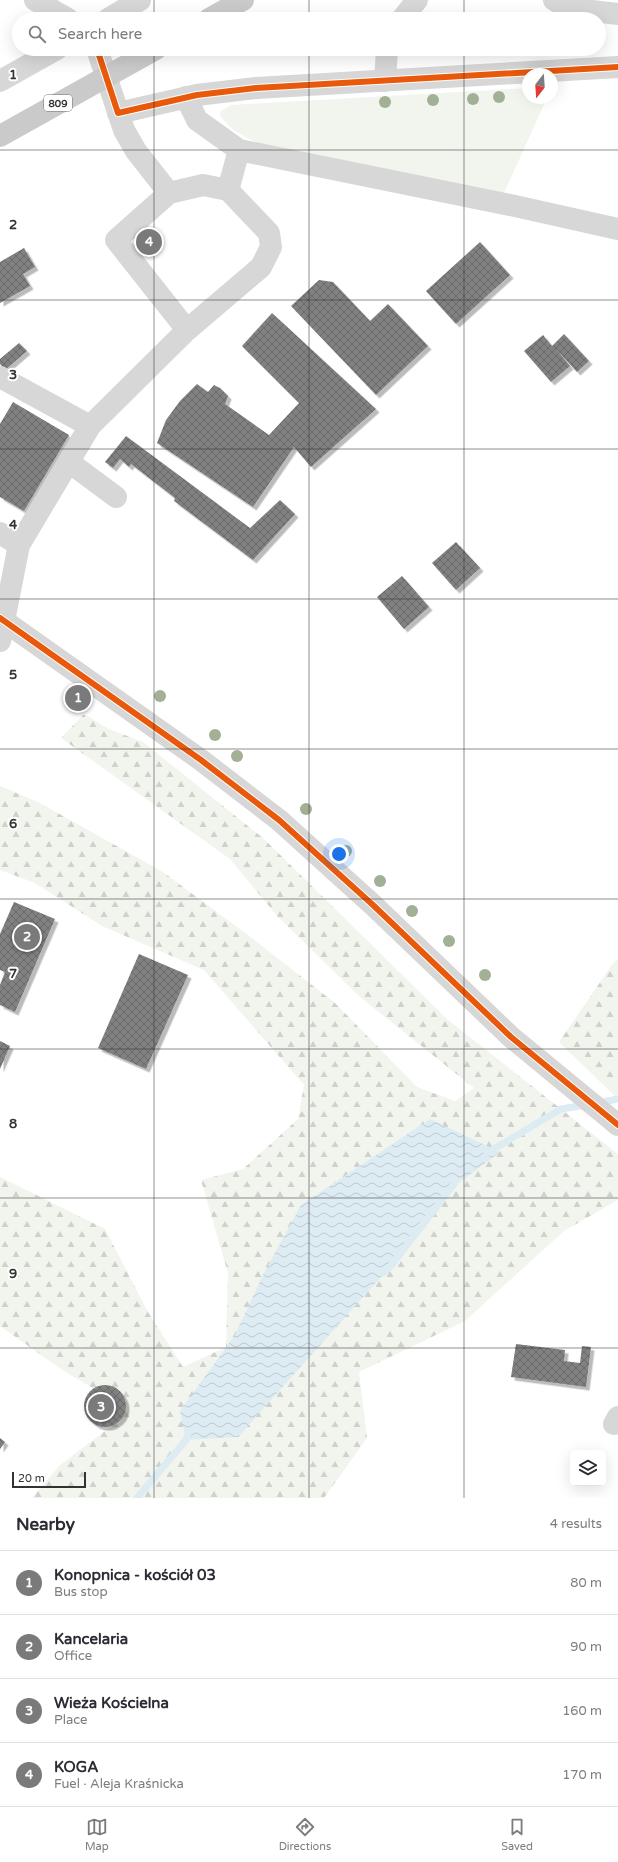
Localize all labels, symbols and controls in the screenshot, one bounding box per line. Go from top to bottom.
search box [12,12,606,56]
icon: search [26,23,48,45]
text: Search here [58,25,142,43]
text: 1 [9,67,17,83]
north arrow [522,68,558,104]
road number: 809 [44,95,72,111]
text: 2 [9,217,17,233]
pin: 4 [136,227,162,257]
text: 3 [9,367,17,383]
text: 4 [9,517,18,533]
text: 5 [9,667,17,683]
pin: 1 [65,683,91,713]
text: 6 [9,816,17,832]
your location [329,844,349,864]
pin: 2 [14,922,40,952]
text: 7 [9,966,17,982]
text: 8 [9,1116,17,1132]
text: 9 [9,1266,17,1282]
pin: 3 [88,1392,114,1422]
map controls [570,1450,606,1486]
button: layers [570,1450,606,1486]
scale bar [12,1470,86,1489]
text: 20 m [18,1472,45,1485]
text: Nearby [16,1514,75,1535]
text: 4 results [550,1516,602,1532]
text: Konopnica - kościół 03 [54,1566,216,1584]
text: 1 [25,1575,33,1591]
text: 80 m [570,1575,602,1591]
text: Bus stop [54,1584,108,1600]
text: Kancelaria [54,1630,128,1648]
text: 2 [25,1639,33,1655]
text: 90 m [570,1639,602,1655]
text: Office [54,1648,92,1664]
text: Wieża Kościelna [54,1694,169,1712]
text: 3 [25,1703,33,1719]
text: 160 m [562,1703,602,1719]
text: Place [54,1712,87,1728]
text: KOGA [54,1758,98,1776]
text: 4 [25,1767,33,1783]
text: 170 m [562,1767,602,1783]
text: Fuel · Aleja Kraśnicka [54,1776,184,1792]
tab: Map [85,1816,109,1853]
tab: Directions [279,1816,331,1853]
tab: Saved [501,1816,533,1853]

